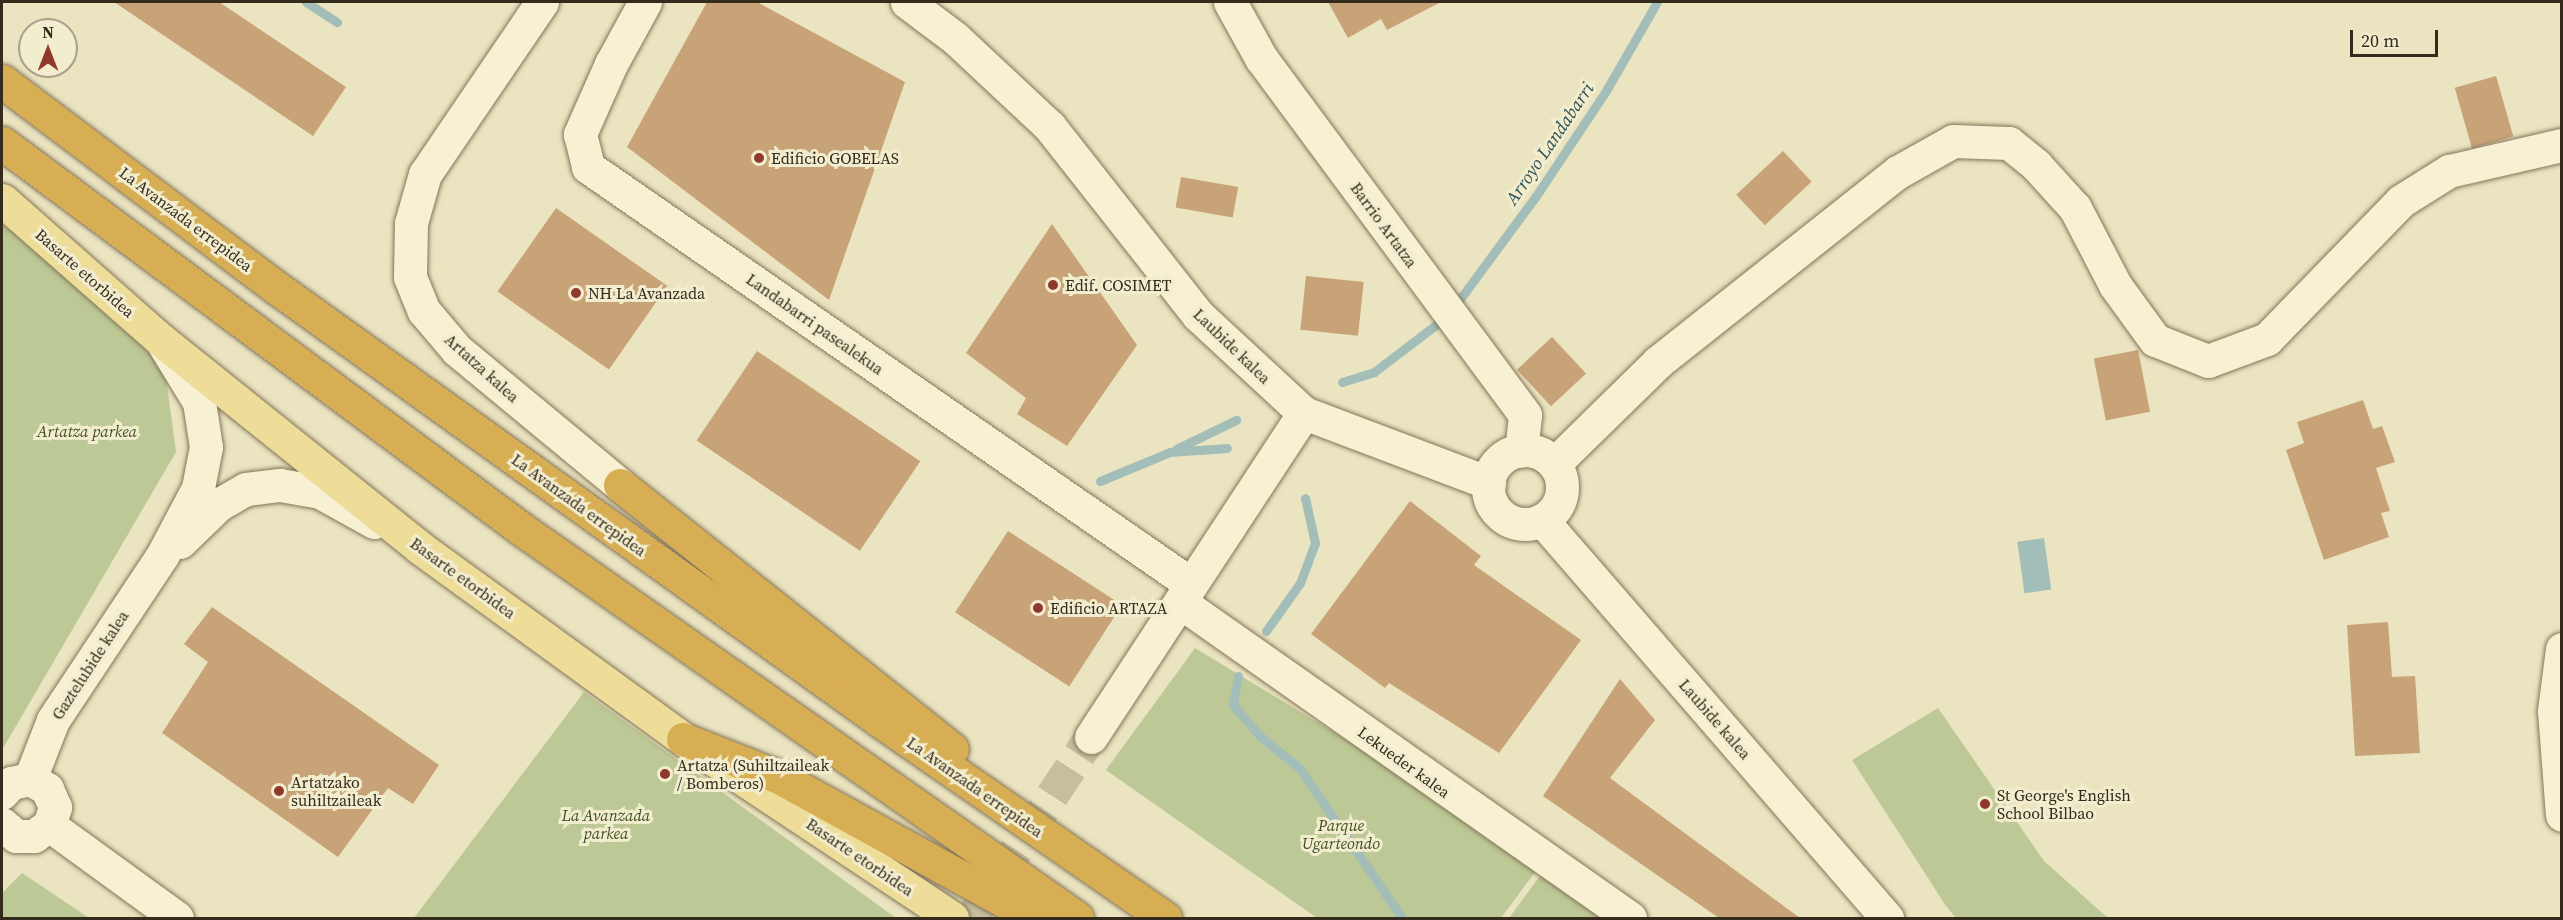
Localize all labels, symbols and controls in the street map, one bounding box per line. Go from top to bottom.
north arrow [18,18,78,78]
scale bar [2353,18,2442,56]
text: N [42,21,54,43]
text: 20 m [2361,28,2399,53]
water label: Arroyo Landabarri [1501,79,1599,209]
place label: Edificio GOBELAS [771,148,899,168]
marker: Edificio GOBELAS [752,151,766,165]
street label: La Avanzada errepidea [116,163,256,275]
street label: Barrio Artatza [1347,179,1421,271]
street label: Basarte etorbidea [31,225,139,321]
street label: Landabarri pasealekua [743,269,887,379]
place label: Edif. COSIMET [1065,275,1171,295]
marker: Edif. COSIMET [1046,278,1060,292]
place label: NH La Avanzada [588,283,705,303]
marker: NH La Avanzada [569,286,583,300]
street label: Laubide kalea [1189,304,1275,388]
street label: Artatza kalea [441,330,523,406]
park label: Artatza parkea [37,421,137,441]
street label: La Avanzada errepidea [508,450,650,560]
street label: Basarte etorbidea [407,533,519,623]
place label: Edificio ARTAZA [1050,598,1167,618]
marker: Edificio ARTAZA [1031,601,1045,615]
street label: Gaztelubide kalea [48,607,132,723]
street label: Laubide kalea [1675,675,1755,763]
street label: Lekueder kalea [1354,722,1454,802]
street label: La Avanzada errepidea [903,733,1047,841]
place label: Artatza (Suhiltzaileak / Bomberos) [677,755,829,793]
marker: Artatza (Suhiltzaileak / Bomberos) [658,767,672,781]
place label: Artatzako suhiltzaileak [291,772,381,810]
marker: Artatzako suhiltzaileak [272,784,286,798]
place label: St George's English School Bilbao [1997,785,2131,823]
marker: St George's English School Bilbao [1978,797,1992,811]
park label: La Avanzada parkea [562,805,650,843]
street label: Basarte etorbidea [803,814,917,900]
park label: Parque Ugarteondo [1302,815,1380,853]

